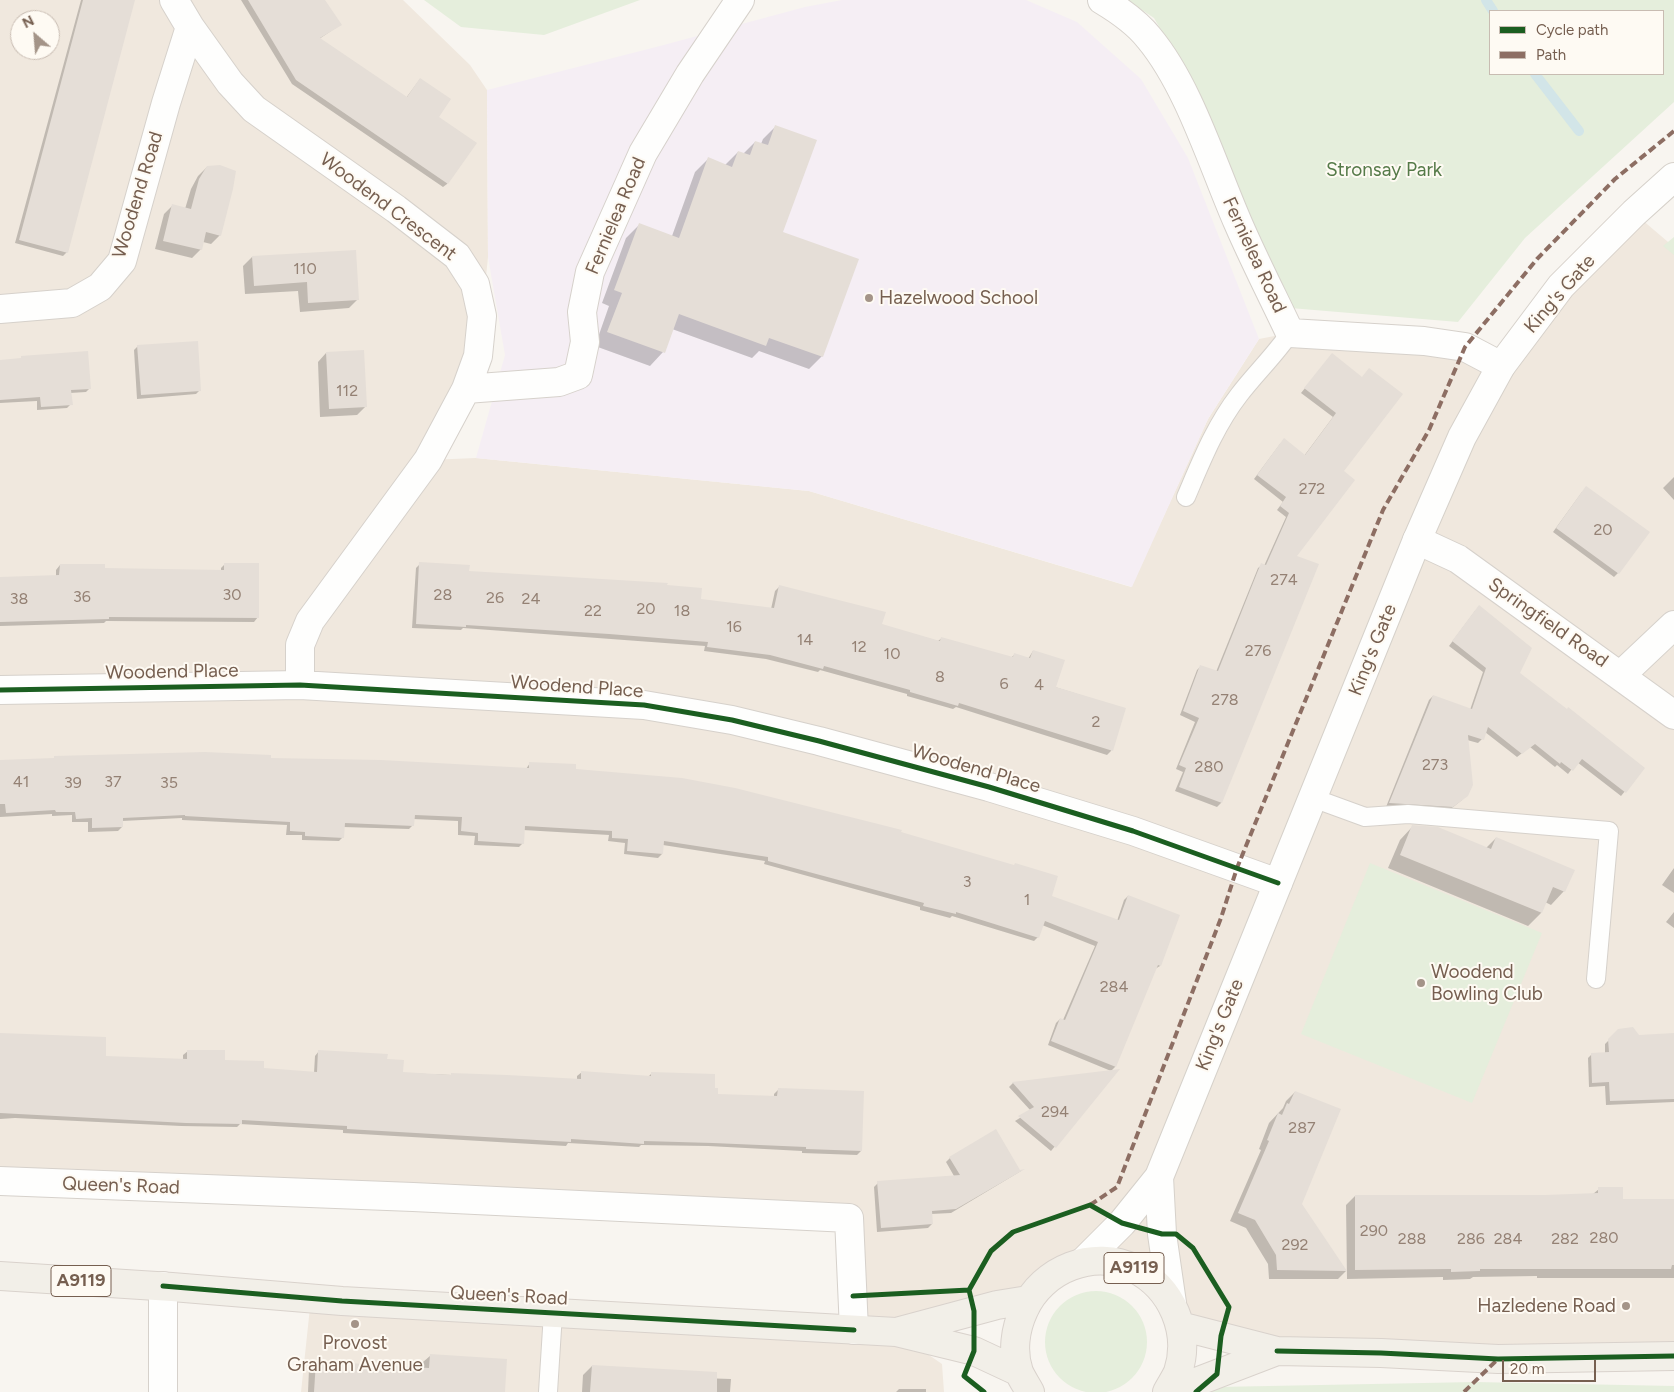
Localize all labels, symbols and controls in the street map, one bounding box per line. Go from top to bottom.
north arrow [10,10,60,60]
legend [1489,10,1664,75]
text: N [20,12,37,32]
text: Cycle path [1536,21,1608,39]
text: Path [1536,46,1566,64]
street label: Woodend Road [108,129,168,261]
street label: Woodend Crescent [315,148,461,266]
street label: Fernielea Road [581,154,651,278]
park label: Stronsay Park [1326,159,1442,181]
street label: Fernielea Road [1217,194,1291,316]
street label: King's Gate [1520,250,1600,338]
house number: 110 [293,259,317,279]
place label: Hazelwood School [879,287,1038,309]
marker: Hazelwood School [863,292,875,304]
house number: 112 [336,381,358,401]
house number: 272 [1299,479,1325,499]
house number: 20 [1593,520,1613,540]
house number: 274 [1270,570,1298,590]
street label: Springfield Road [1484,573,1612,673]
house number: 30 [223,585,241,605]
house number: 28 [434,585,452,605]
house number: 36 [73,587,91,607]
house number: 26 [486,588,504,608]
house number: 38 [10,589,28,609]
house number: 24 [522,589,540,609]
house number: 20 [636,599,656,619]
house number: 22 [584,601,602,621]
house number: 18 [674,601,690,621]
street label: King's Gate [1344,601,1402,699]
house number: 16 [726,617,742,637]
house number: 14 [797,630,813,650]
house number: 12 [851,637,867,657]
house number: 276 [1245,641,1271,661]
house number: 10 [884,644,900,664]
street label: Woodend Place [105,659,239,685]
house number: 8 [935,667,945,687]
street label: Woodend Place [510,671,644,703]
house number: 6 [999,674,1009,694]
house number: 4 [1034,675,1044,695]
house number: 278 [1211,690,1239,710]
house number: 2 [1092,712,1100,732]
street label: Woodend Place [909,740,1043,798]
house number: 273 [1422,755,1448,775]
house number: 280 [1194,757,1224,777]
house number: 41 [13,772,29,792]
house number: 37 [104,772,122,792]
house number: 39 [64,773,82,793]
house number: 35 [160,773,178,793]
house number: 3 [963,872,971,892]
house number: 1 [1024,890,1030,910]
place label: Woodend Bowling Club [1431,961,1543,1005]
street label: King's Gate [1191,976,1249,1074]
house number: 284 [1100,977,1128,997]
marker: Woodend Bowling Club [1415,977,1427,989]
house number: 294 [1041,1102,1069,1122]
house number: 287 [1288,1118,1316,1138]
street label: Queen's Road [62,1173,180,1199]
house number: 290 [1360,1221,1388,1241]
house number: 280 [1589,1228,1619,1248]
house number: 288 [1398,1229,1426,1249]
house number: 286 [1457,1229,1485,1249]
house number: 284 [1494,1229,1522,1249]
house number: 282 [1551,1229,1579,1249]
house number: 292 [1282,1235,1308,1255]
road number: A9119 [1104,1252,1164,1284]
road number: A9119 [51,1266,111,1296]
street label: Queen's Road [450,1282,568,1310]
place label: Hazledene Road [1477,1295,1616,1317]
marker: Hazledene Road [1620,1300,1632,1312]
marker: Provost Graham Avenue [349,1318,361,1330]
place label: Provost Graham Avenue [287,1332,423,1376]
scale bar [1504,1350,1598,1382]
text: 20 m [1510,1360,1544,1378]

